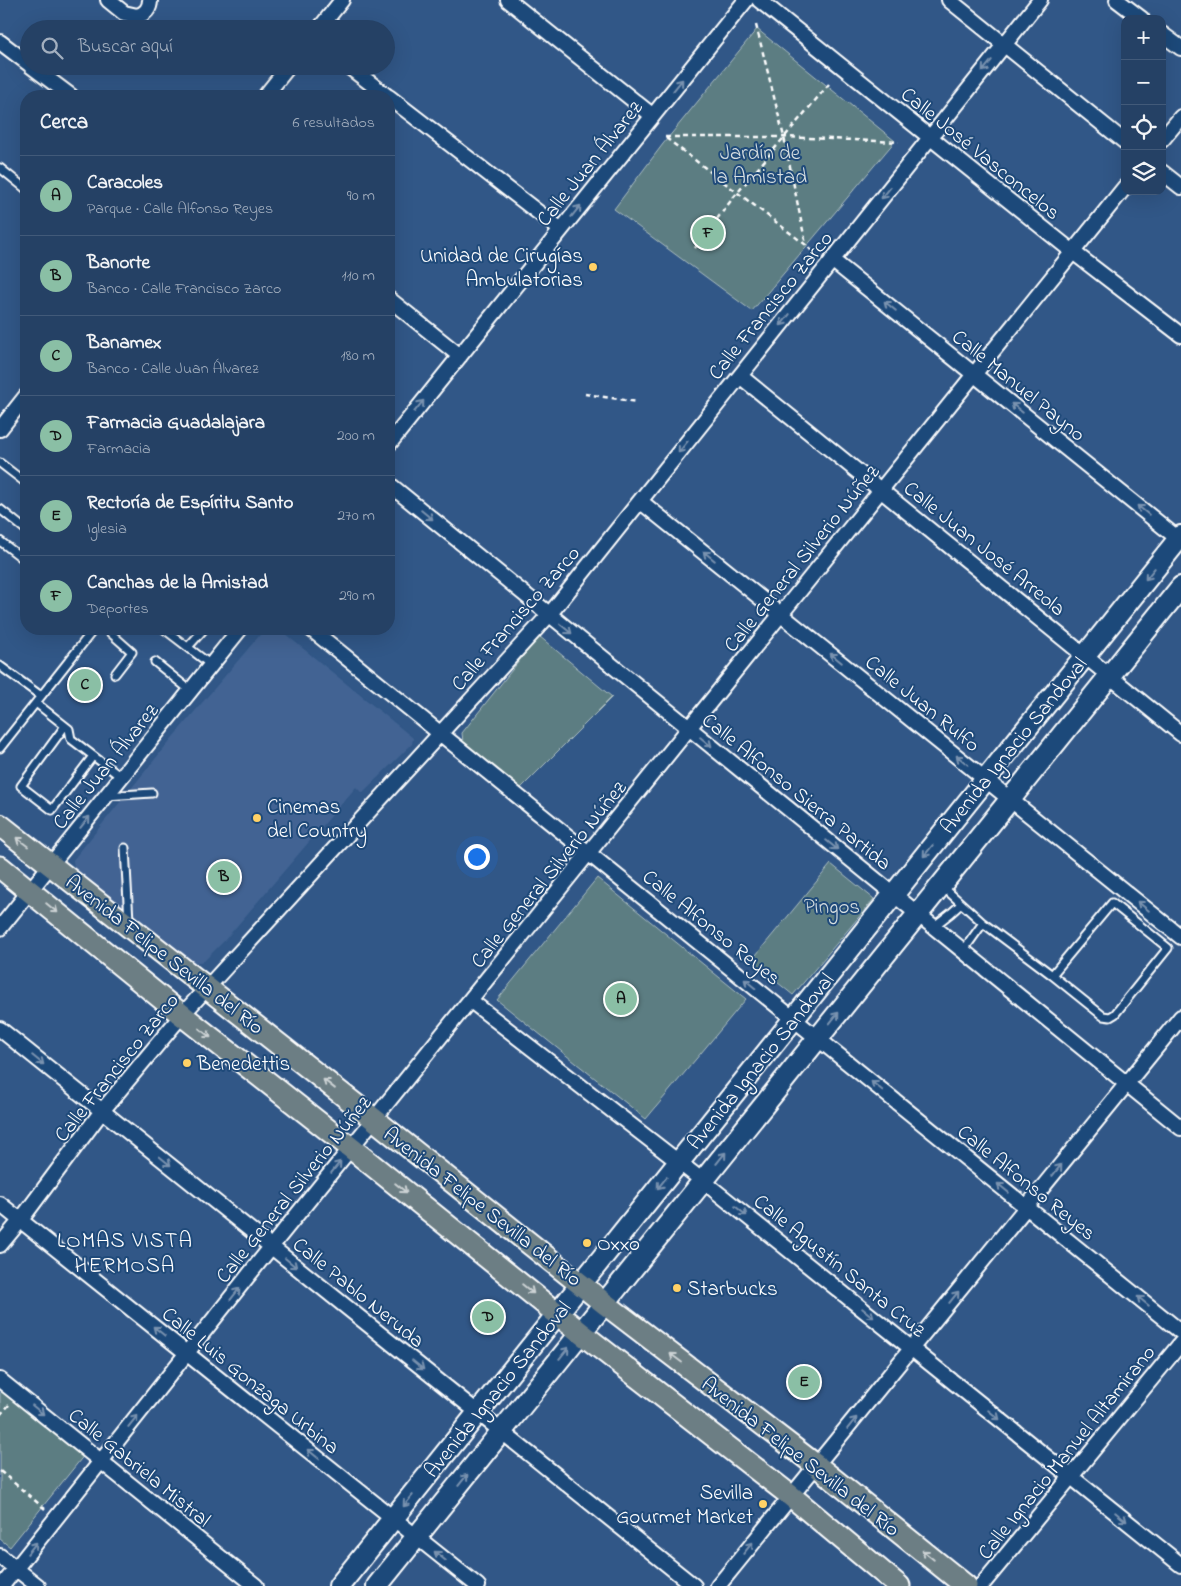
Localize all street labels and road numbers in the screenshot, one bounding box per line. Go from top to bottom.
street label: Calle José Vasconcelos [894,81,1066,228]
street label: Calle Juan Álvarez [530,94,651,234]
street label: Calle Francisco Zarco [702,226,838,384]
street label: Calle Manuel Payno [943,323,1091,452]
street label: Calle General Silverio Núñez [717,459,888,659]
street label: Calle Juan José Arreola [896,475,1071,624]
street label: Calle Francisco Zarco [445,540,588,699]
street label: Calle Juan Rulfo [858,649,986,760]
street label: Avenida Ignacio Sandoval [934,651,1097,842]
street label: Calle Juan Álvarez [46,697,167,837]
street label: Calle Alfonso Sierra Partida [694,706,897,879]
street label: Calle General Silverio Núñez [464,775,635,975]
street label: Calle Alfonso Reyes [634,863,786,995]
street label: Avenida Felipe Sevilla del Río [58,868,269,1043]
street label: Avenida Ignacio Sandoval [681,967,844,1158]
street label: Calle Francisco Zarco [48,987,187,1149]
street label: Calle General Silverio Núñez [209,1090,380,1290]
street label: Calle Alfonso Reyes [949,1118,1101,1250]
street label: Avenida Felipe Sevilla del Río [376,1120,587,1295]
street label: Calle Agustín Santa Cruz [745,1188,931,1347]
street label: Calle Pablo Neruda [285,1231,430,1356]
street label: Avenida Ignacio Sandoval [418,1295,581,1486]
street label: Calle Luis Gonzaga Urbina [153,1300,345,1464]
street label: Calle Ignacio Manuel Altamirano [971,1339,1165,1568]
street label: Avenida Felipe Sevilla del Río [694,1370,905,1545]
street label: Calle Gabriela Mistral [61,1402,216,1535]

